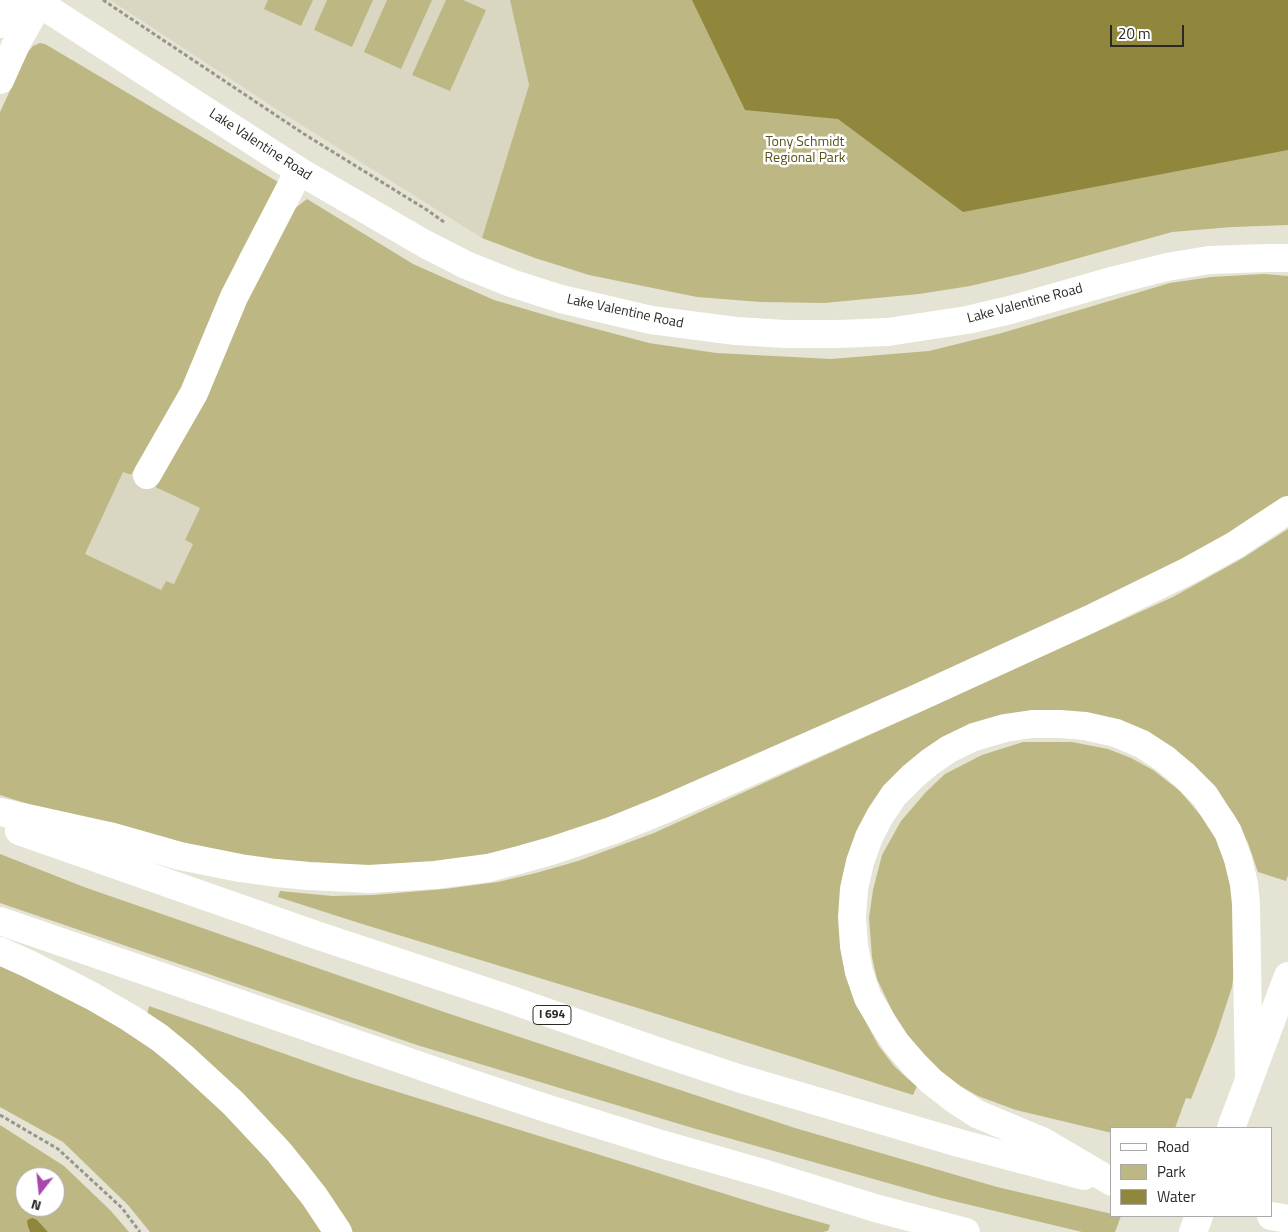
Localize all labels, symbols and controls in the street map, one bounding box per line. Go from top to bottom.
scale bar [1113,15,1187,47]
text: 20 m [1118,22,1151,45]
street label: Lake Valentine Road [206,106,314,184]
park label: Tony Schmidt Regional Park [765,135,845,168]
street label: Lake Valentine Road [965,280,1085,328]
street label: Lake Valentine Road [565,291,685,333]
road number: I 694 [533,1006,571,1024]
legend [1110,1127,1273,1217]
text: Road [1157,1135,1189,1158]
text: Park [1157,1160,1186,1183]
north arrow [15,1167,65,1217]
text: Water [1157,1185,1196,1208]
text: N [28,1195,44,1217]

